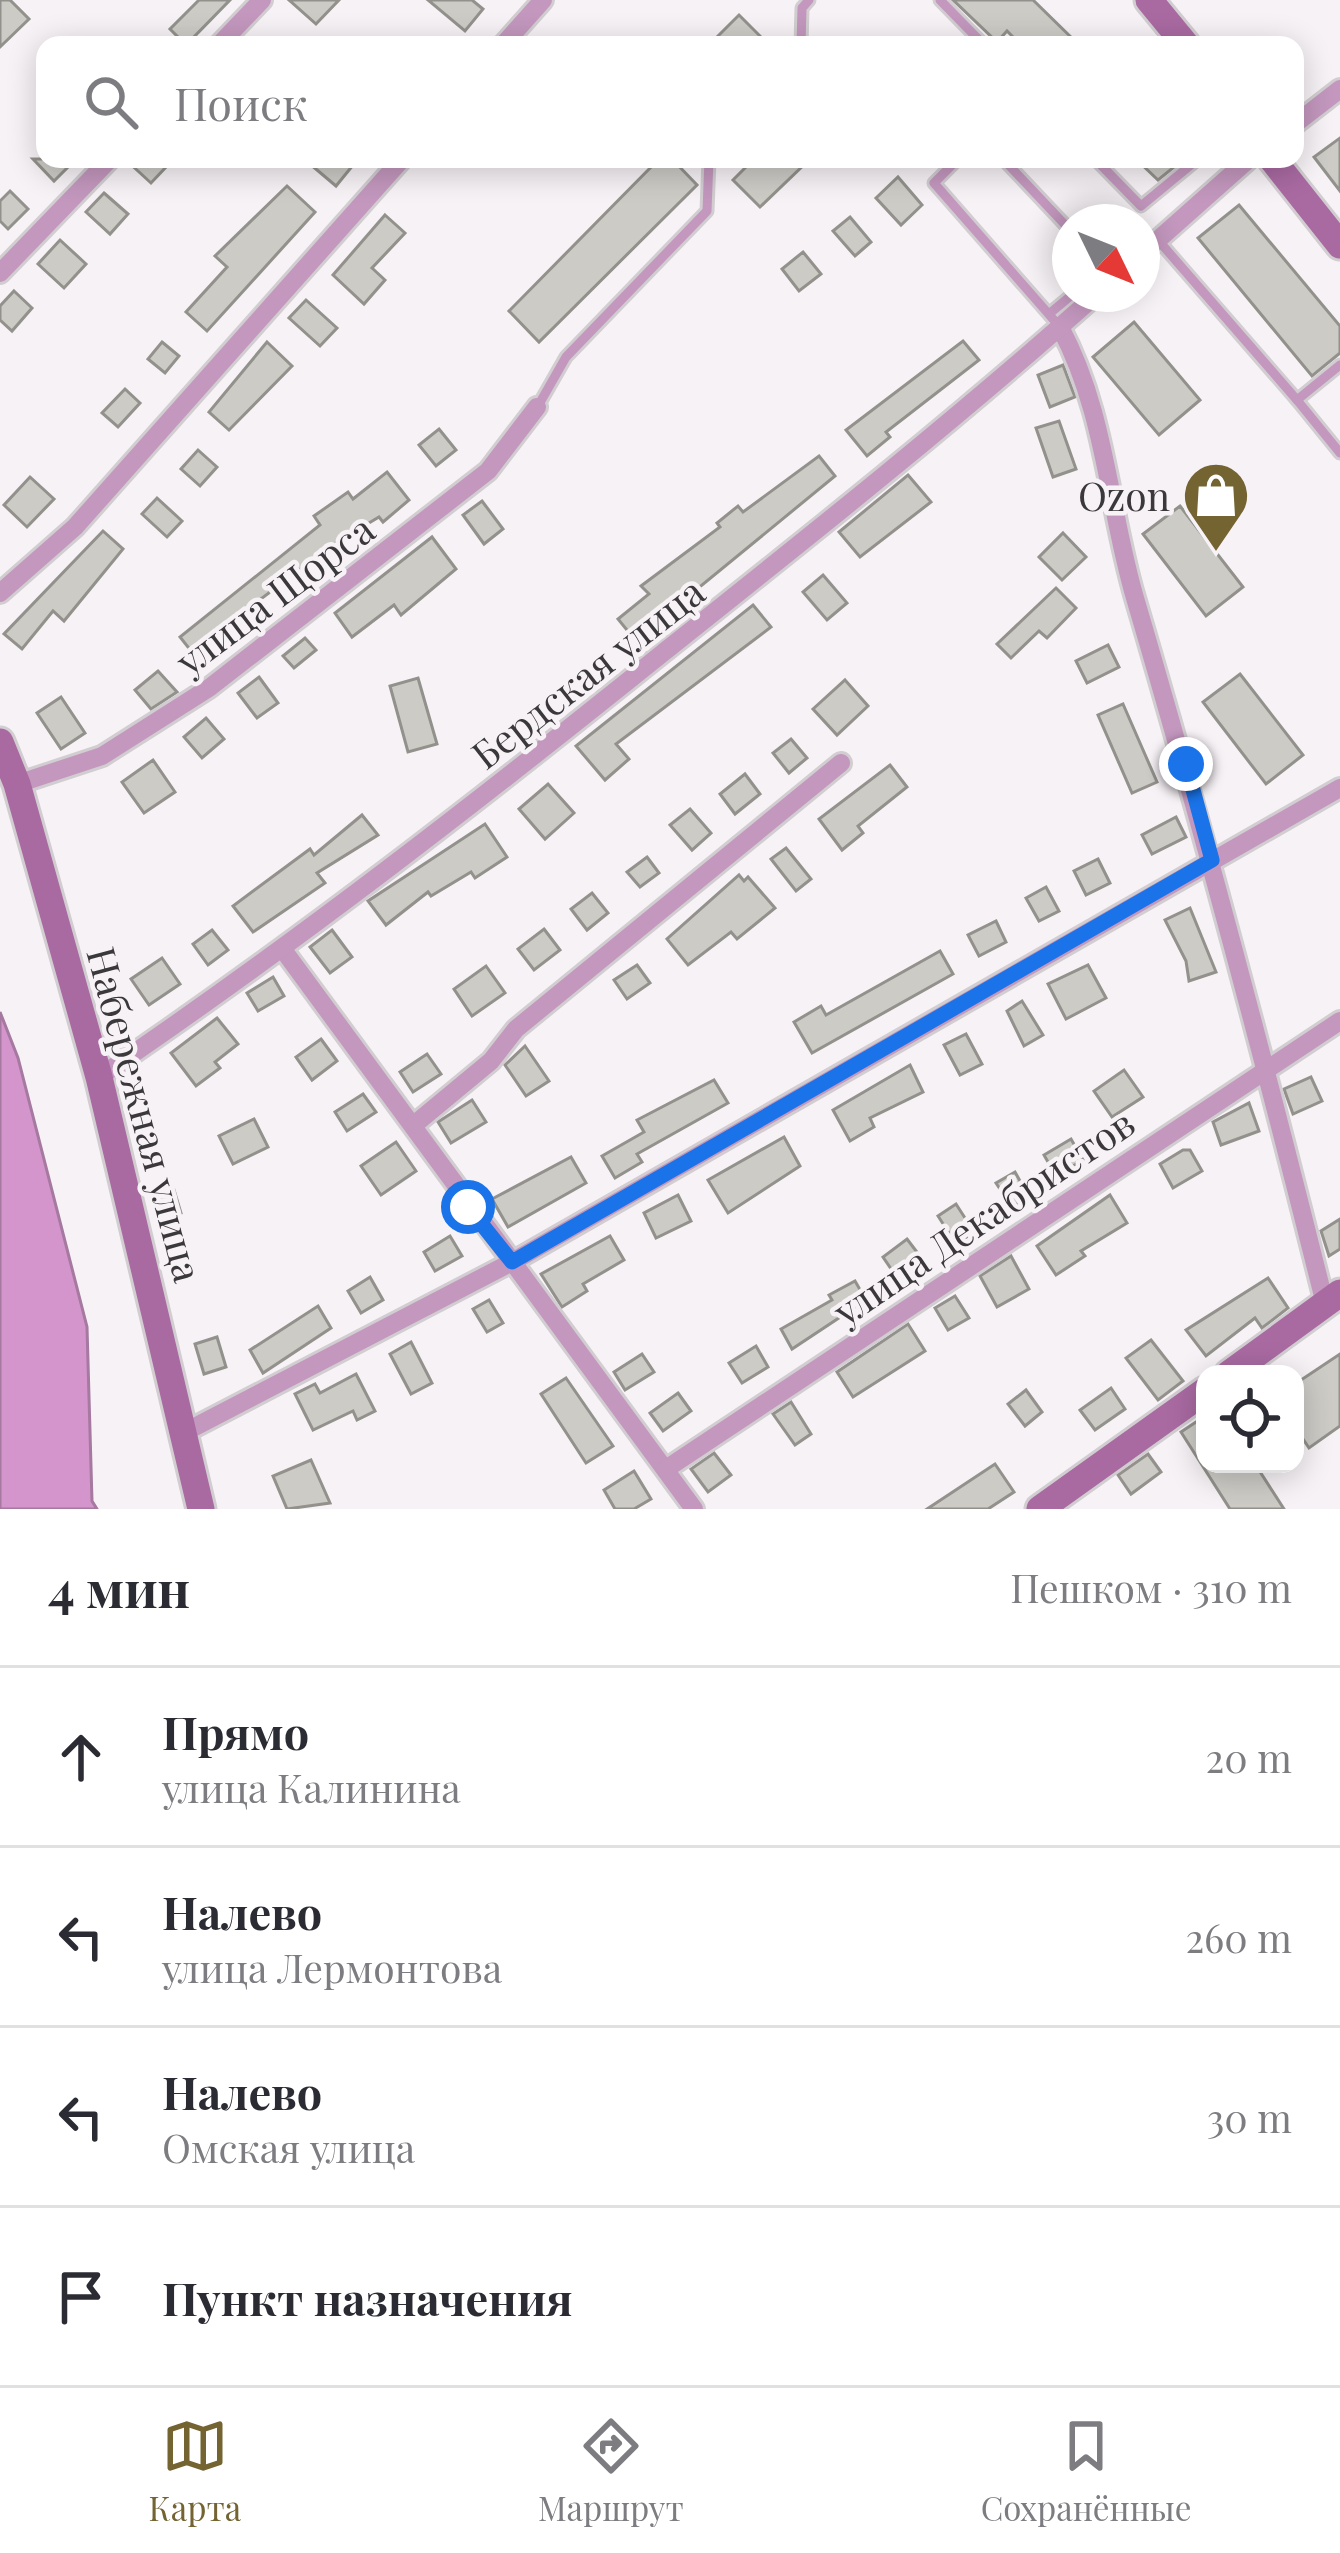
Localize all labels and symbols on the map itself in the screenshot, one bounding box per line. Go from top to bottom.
north arrow [1052,204,1160,312]
shop icon: Ozon [1181,460,1251,554]
place label: Ozon [1078,469,1170,521]
street label: улица Щорса [163,502,384,686]
street label: Бердская улица [460,564,715,779]
route end [1159,737,1213,791]
street label: Набережная улица [76,941,216,1288]
street label: улица Декабристов [821,1096,1144,1337]
route start [441,1180,495,1234]

